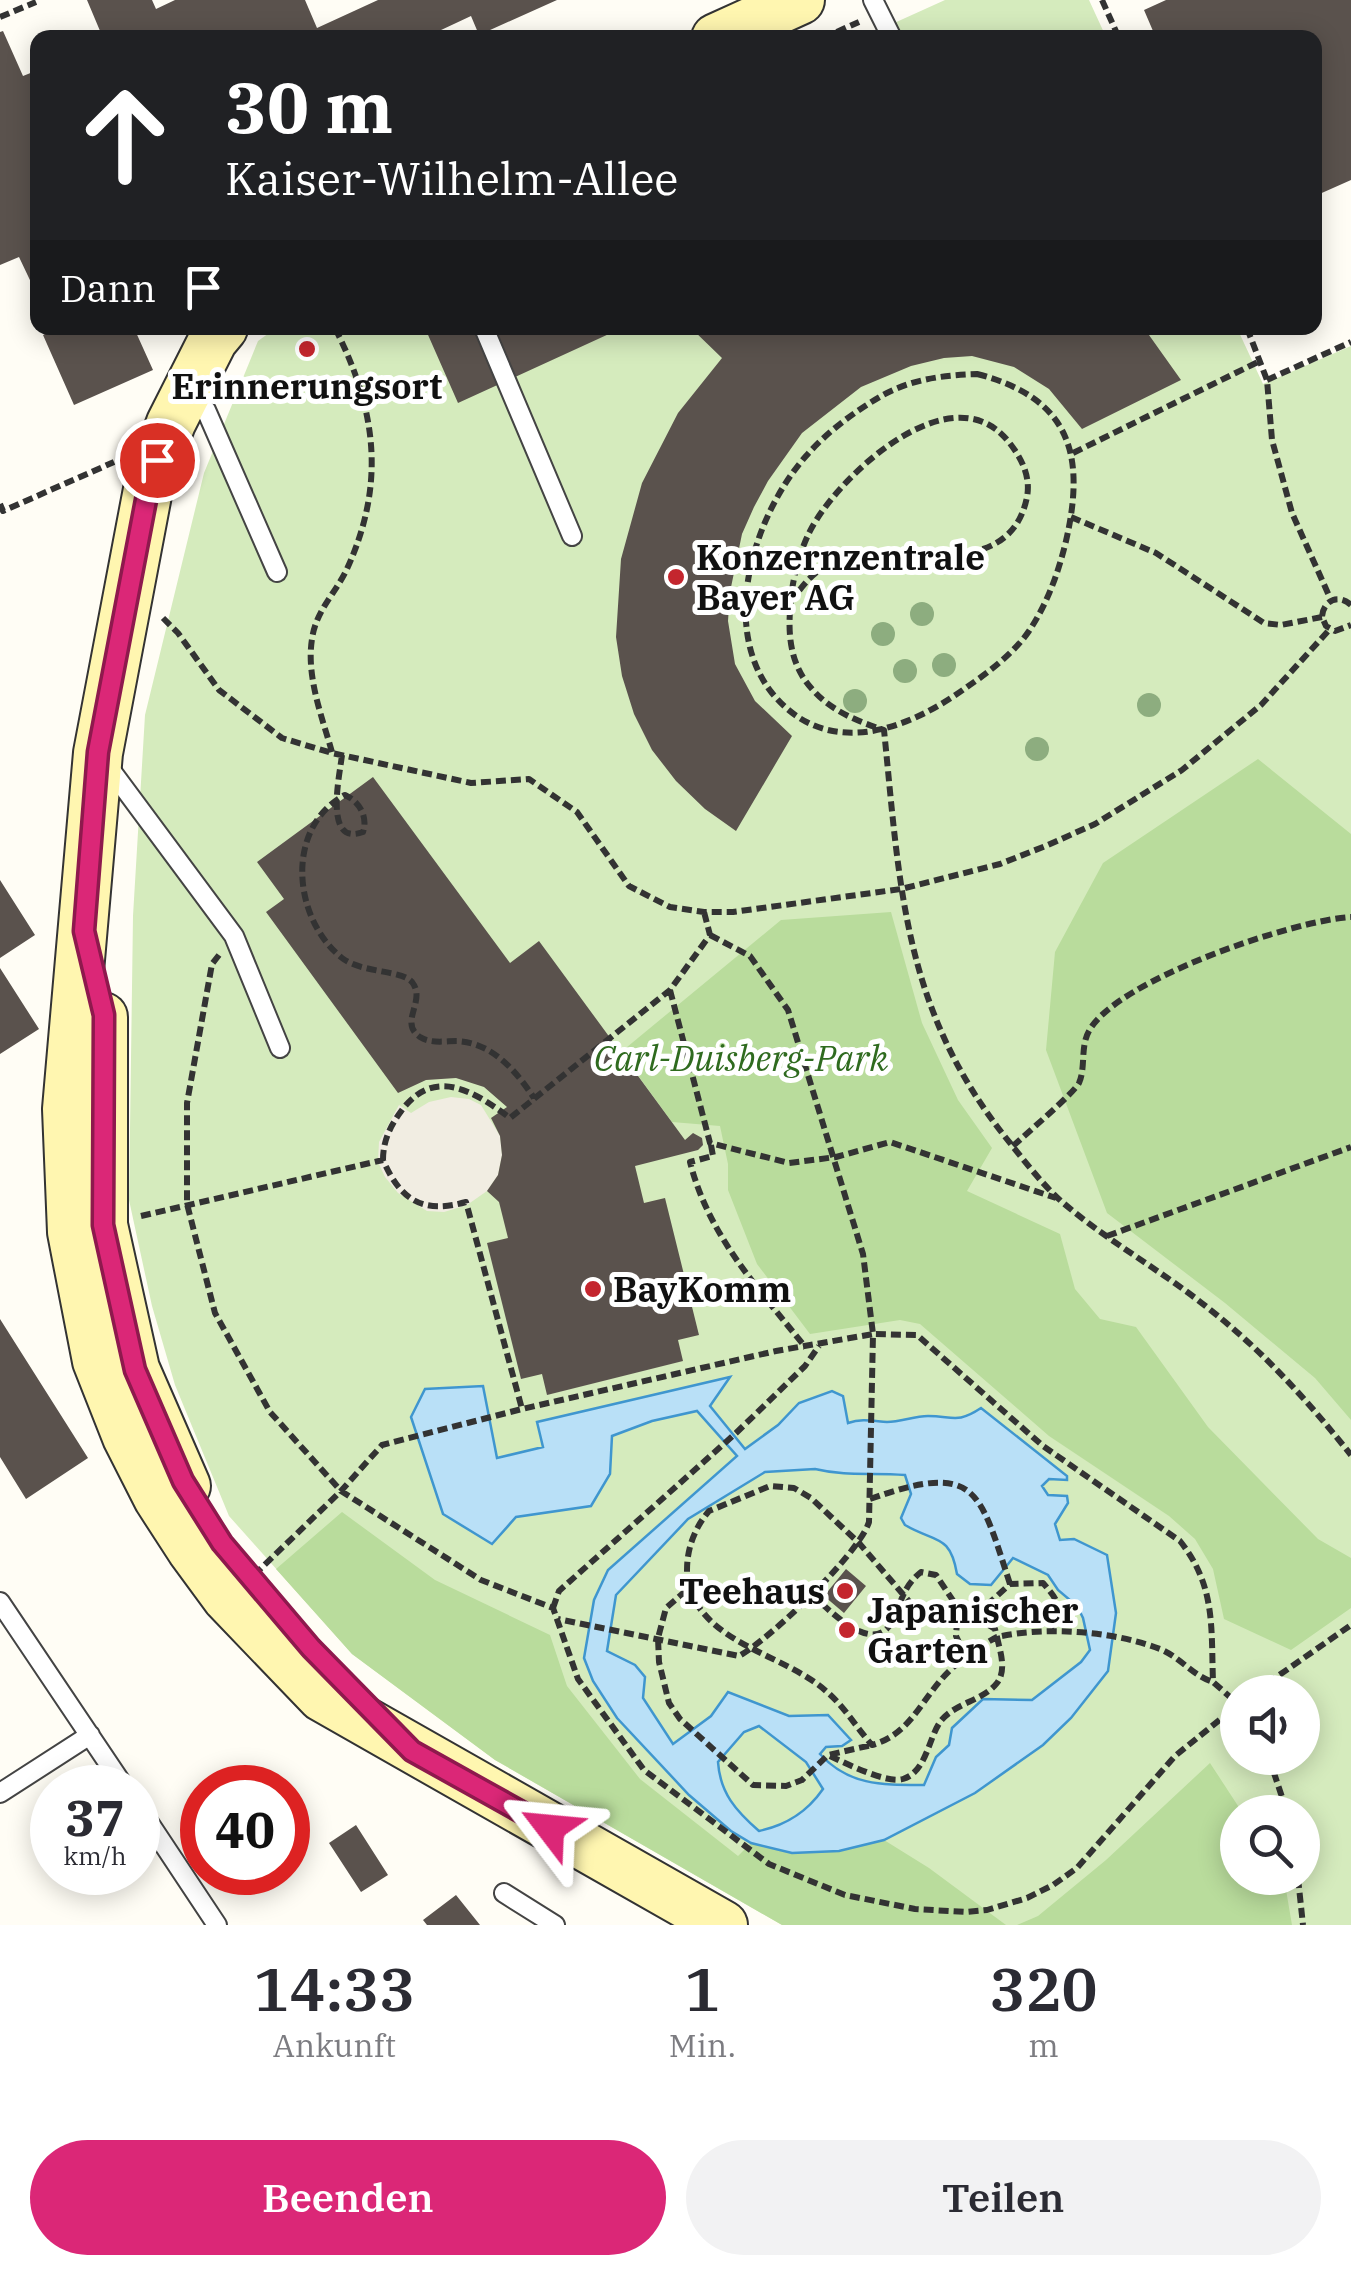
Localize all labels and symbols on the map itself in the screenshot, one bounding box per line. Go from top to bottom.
marker: Erinnerungsort [296,338,318,360]
place label: Erinnerungsort [172,363,442,409]
pin [115,418,200,503]
place label: Konzernzentrale Bayer AG [696,534,985,620]
marker: Konzernzentrale Bayer AG [665,566,687,588]
park label: Carl-Duisberg-Park [594,1035,889,1081]
place label: BayKomm [613,1266,791,1312]
marker: BayKomm [582,1278,604,1300]
place label: Teehaus [679,1568,825,1614]
marker: Teehaus [834,1580,856,1602]
place label: Japanischer Garten [867,1587,1079,1673]
marker: Japanischer Garten [836,1619,858,1641]
speed limit sign: 40 [180,1765,310,1895]
position arrow [498,1776,602,1880]

